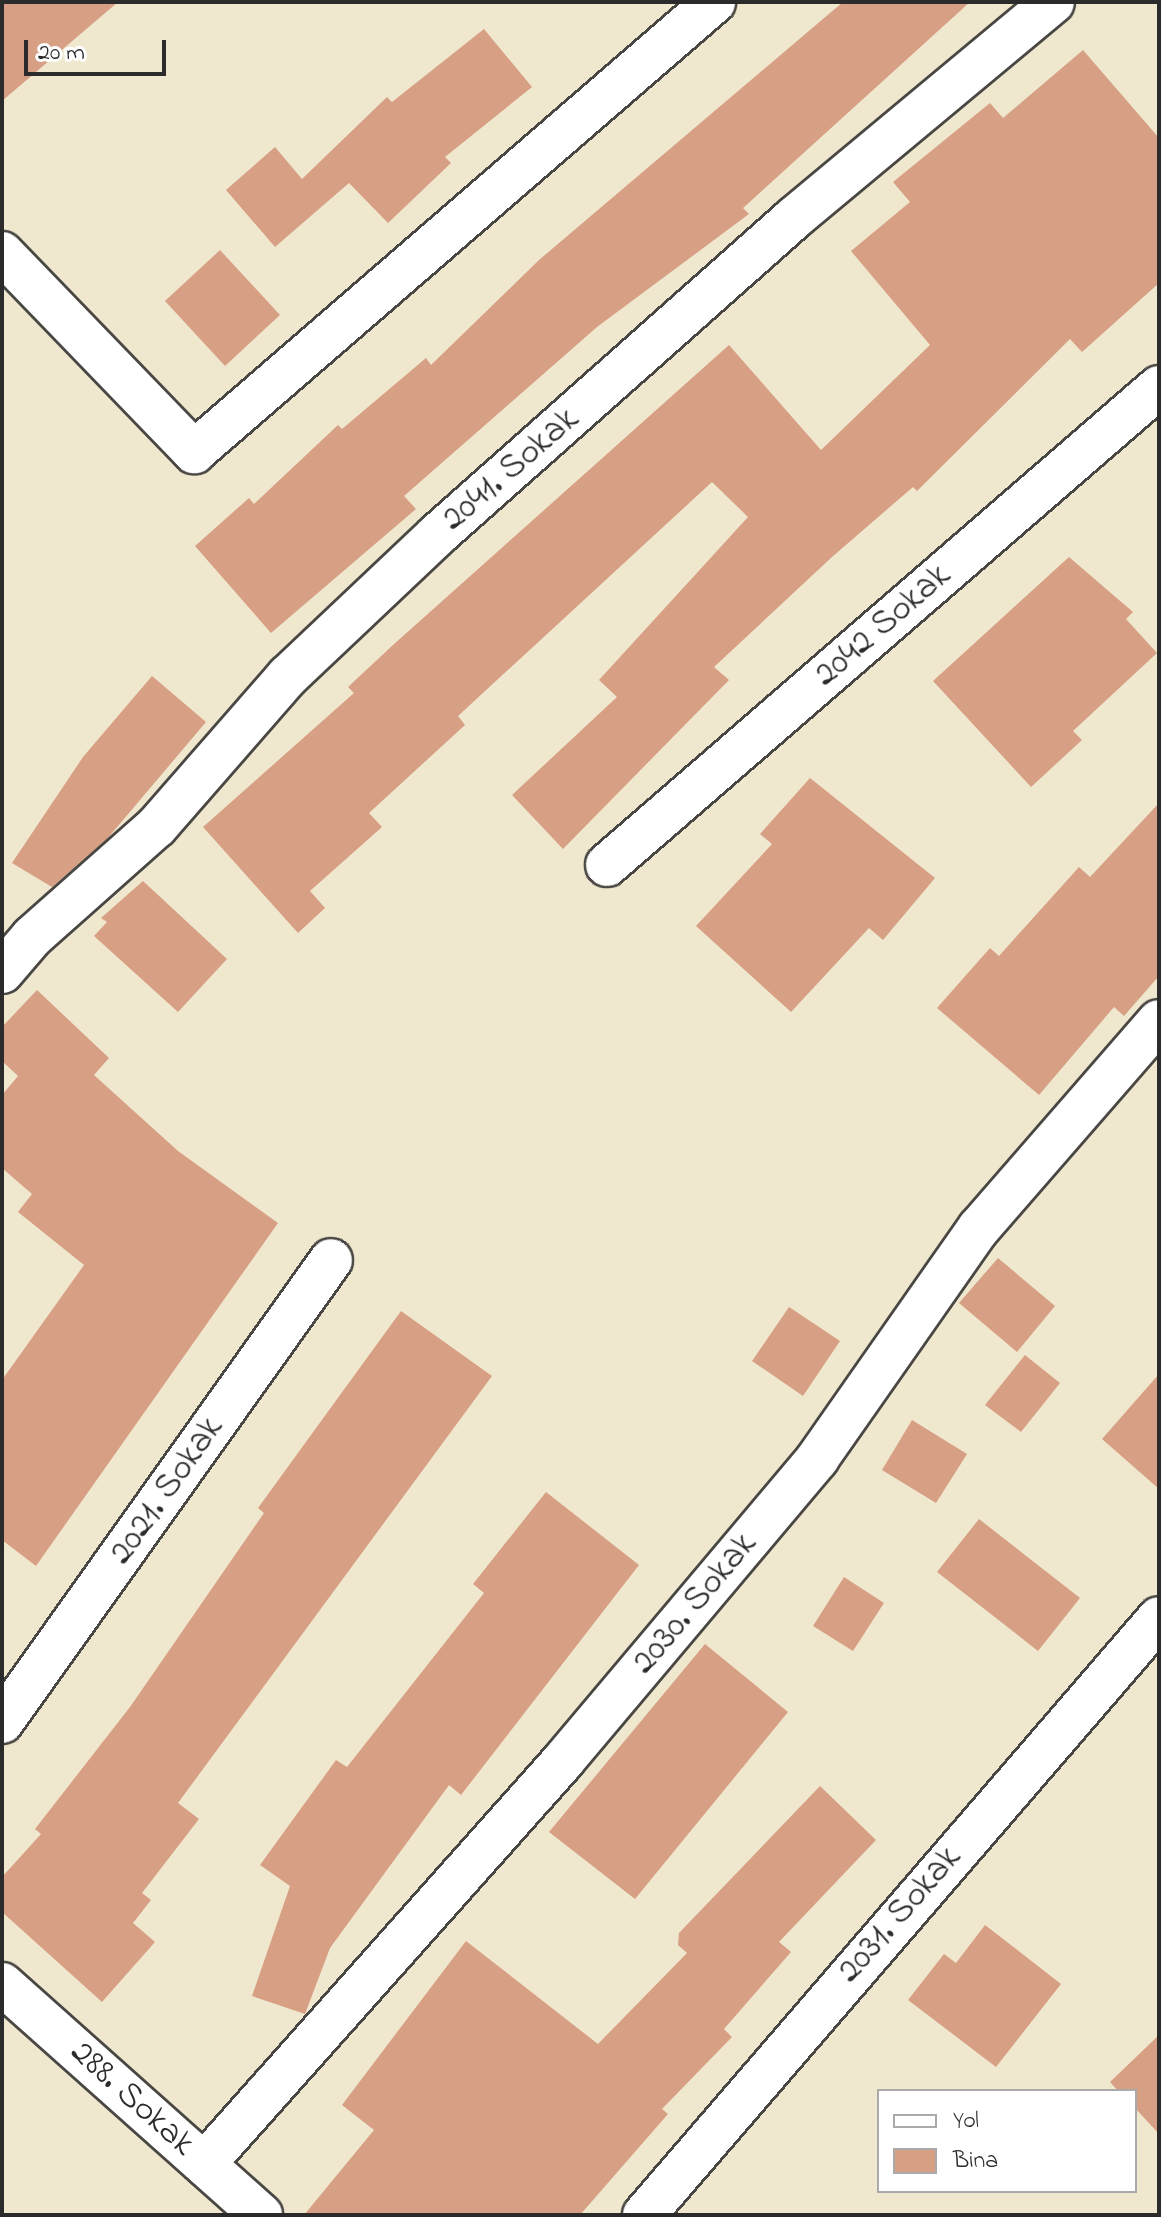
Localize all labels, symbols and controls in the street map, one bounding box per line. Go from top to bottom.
scale bar [28,24,170,74]
text: 20 m [38,36,85,71]
street label: 2041. Sokak [434,399,588,541]
street label: 2042 Sokak [806,555,960,697]
street label: 2021. Sokak [100,1409,234,1573]
street label: 2030. Sokak [623,1524,767,1684]
street label: 2031. Sokak [829,1837,971,1993]
street label: 288. Sokak [61,2032,203,2166]
legend [877,2089,1137,2193]
text: Yol [953,2104,979,2139]
text: Bina [953,2144,998,2179]

